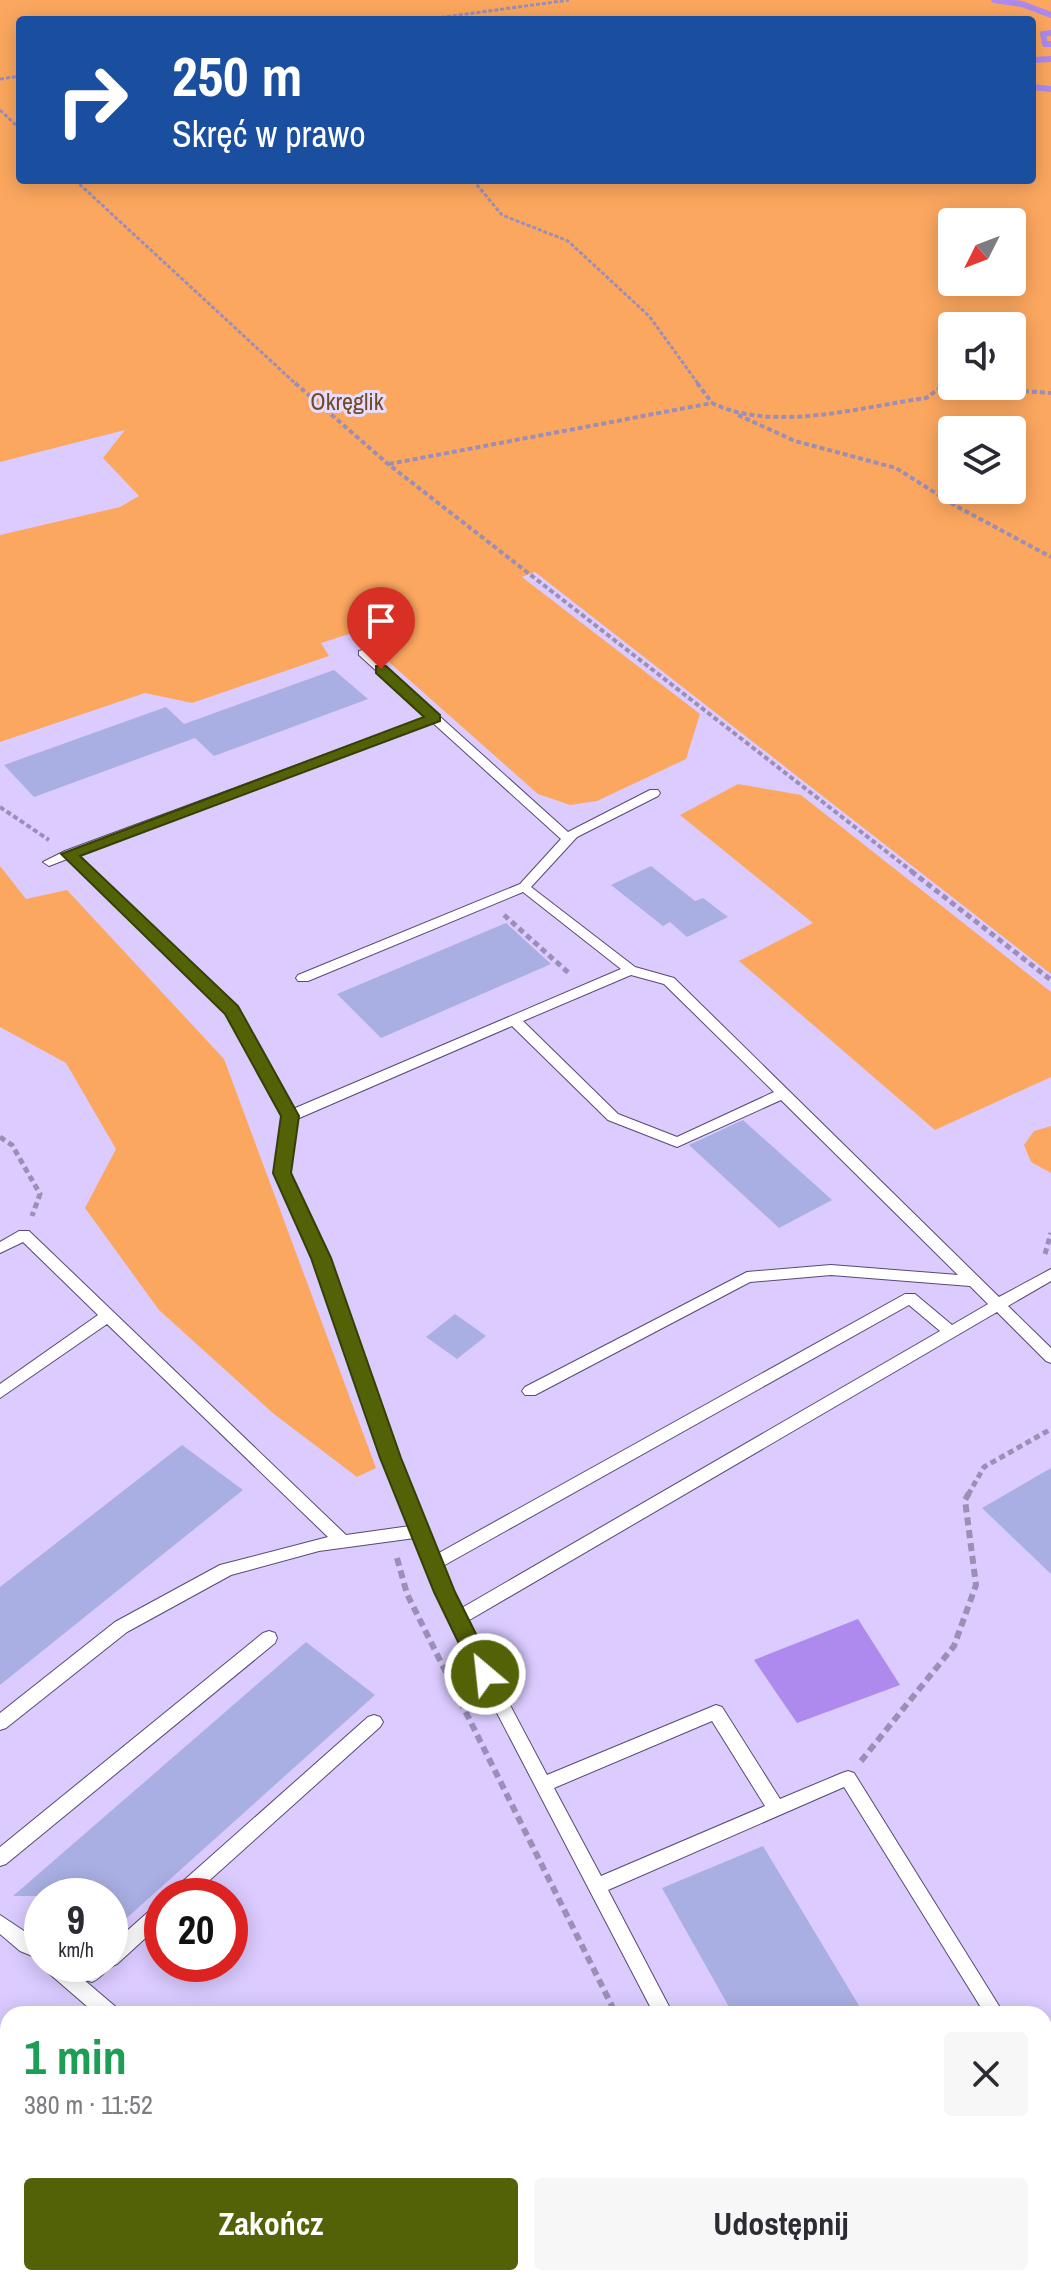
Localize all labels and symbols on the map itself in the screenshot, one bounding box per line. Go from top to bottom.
north arrow [938,208,1026,296]
park label: Okręglik [310,385,384,417]
pin [347,587,415,669]
position arrow [443,1632,527,1716]
speed limit sign: 20 [144,1878,248,1982]

